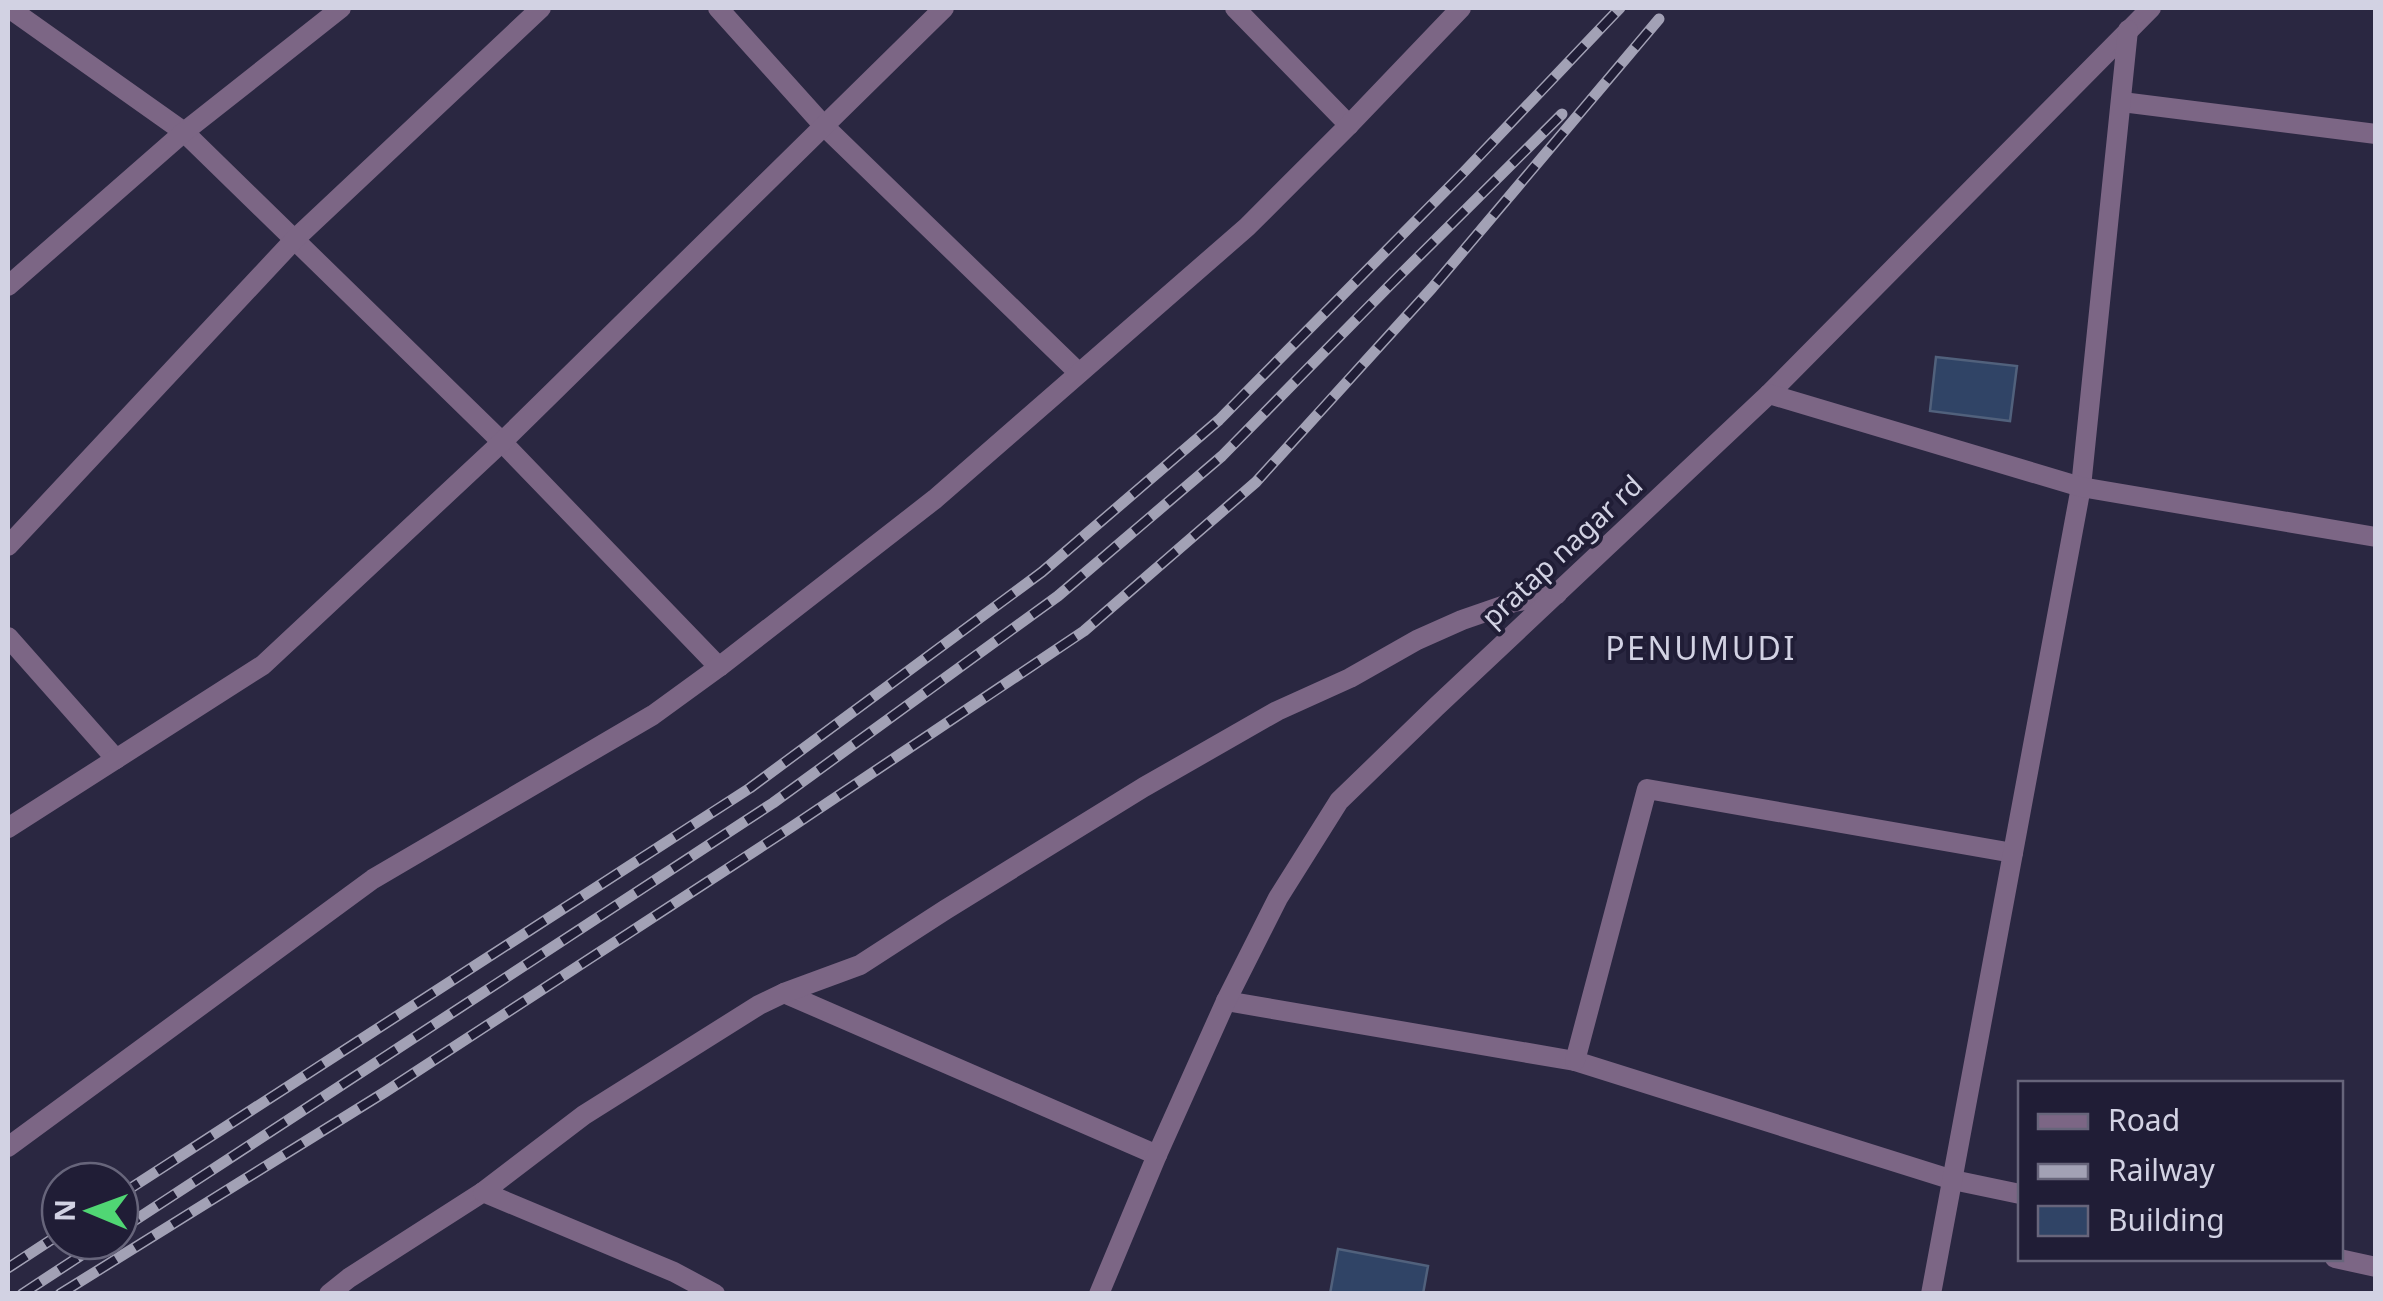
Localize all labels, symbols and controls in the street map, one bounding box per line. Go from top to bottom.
street label: pratap nagar rd [1473,466,1650,635]
district label: PENUMUDI [1605,626,1797,669]
legend [2018,1081,2343,1261]
text: Road [2108,1099,2180,1140]
text: Railway [2108,1149,2215,1190]
north arrow [40,1161,140,1261]
text: N [45,1199,83,1222]
text: Building [2108,1199,2225,1240]

